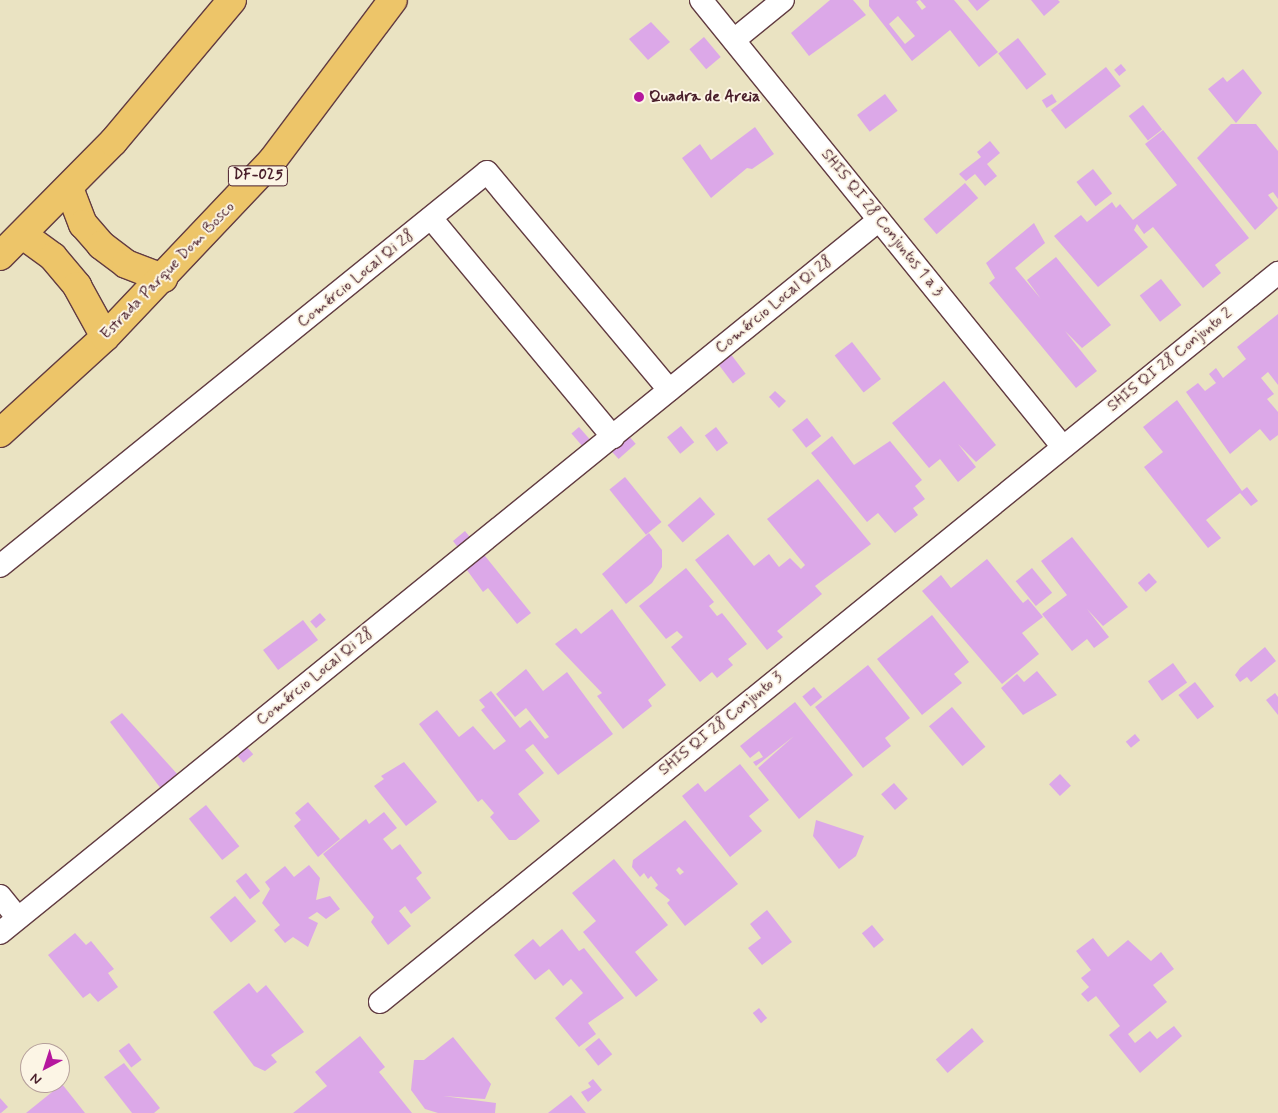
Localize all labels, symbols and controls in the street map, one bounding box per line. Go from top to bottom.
place label: Quadra de Areia [649,87,761,107]
marker: Quadra de Areia [633,91,645,103]
street label: SHIS QI 28 Conjuntos 1 a 3 [817,146,947,300]
road number: DF-025 [227,164,289,188]
street label: Estrada Parque Dom Bosco [98,199,238,343]
street label: Comércio Local Qi 28 [294,226,418,332]
street label: Comércio Local Qi 28 [712,252,836,358]
street label: SHIS QI 28 Conjunto 2 [1104,304,1236,416]
street label: Comércio Local Qi 28 [253,624,377,730]
street label: SHIS QI 28 Conjunto 3 [655,668,787,780]
north arrow [20,1043,70,1093]
text: N [27,1069,45,1089]

